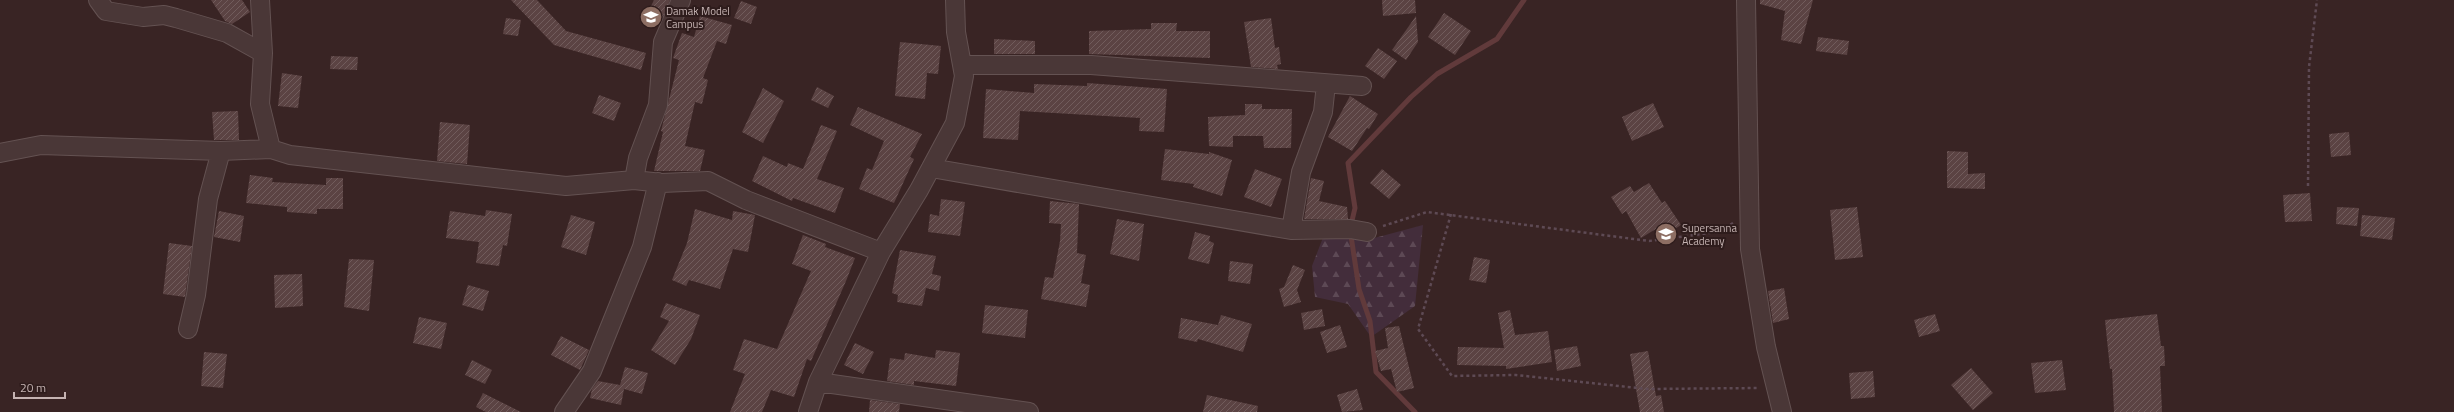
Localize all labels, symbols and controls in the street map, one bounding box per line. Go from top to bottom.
place label: Damak Model Campus [666,3,730,32]
school or university icon: Damak Model Campus [638,4,664,30]
place label: Supersanna Academy [1682,220,1737,249]
school or university icon: Supersanna Academy [1653,221,1679,247]
scale bar [14,374,65,400]
text: 20 m [20,378,46,397]

